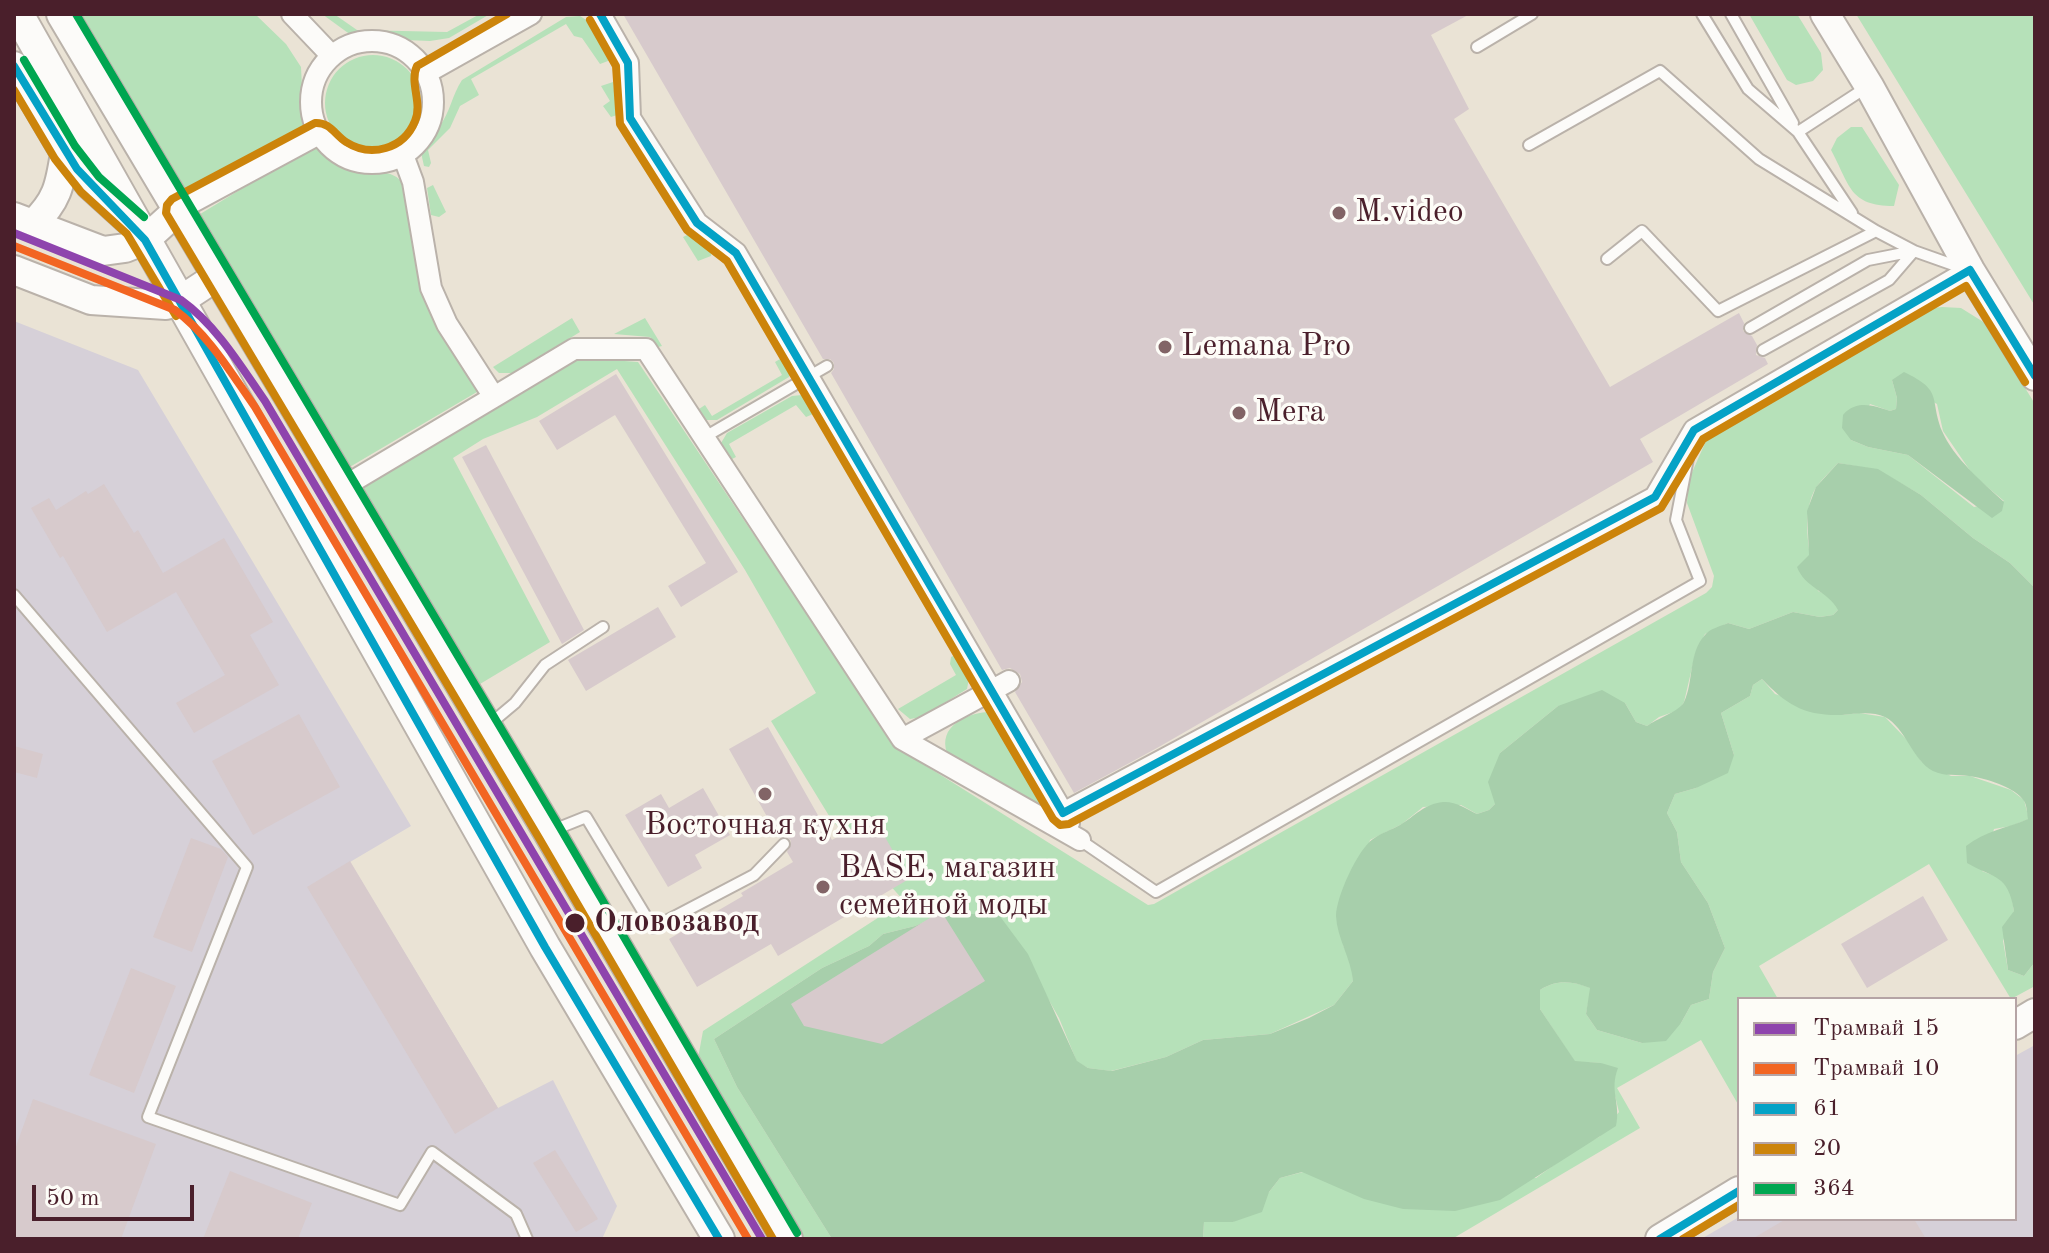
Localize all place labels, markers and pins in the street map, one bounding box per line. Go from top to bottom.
place label: M.video [1355,194,1464,232]
marker: M.video [1330,204,1348,222]
place label: Lemana Pro [1181,328,1351,366]
marker: Lemana Pro [1156,338,1174,356]
place label: Мега [1255,394,1325,432]
marker: Мега [1230,404,1248,422]
marker: Восточная кухня [756,785,774,803]
place label: Восточная кухня [644,807,886,845]
place label: BASE, магазин семейной моды [839,850,1056,925]
marker: BASE, магазин семейной моды [814,878,832,896]
place label: Оловозавод [594,904,759,942]
marker: Оловозавод [563,911,587,935]

